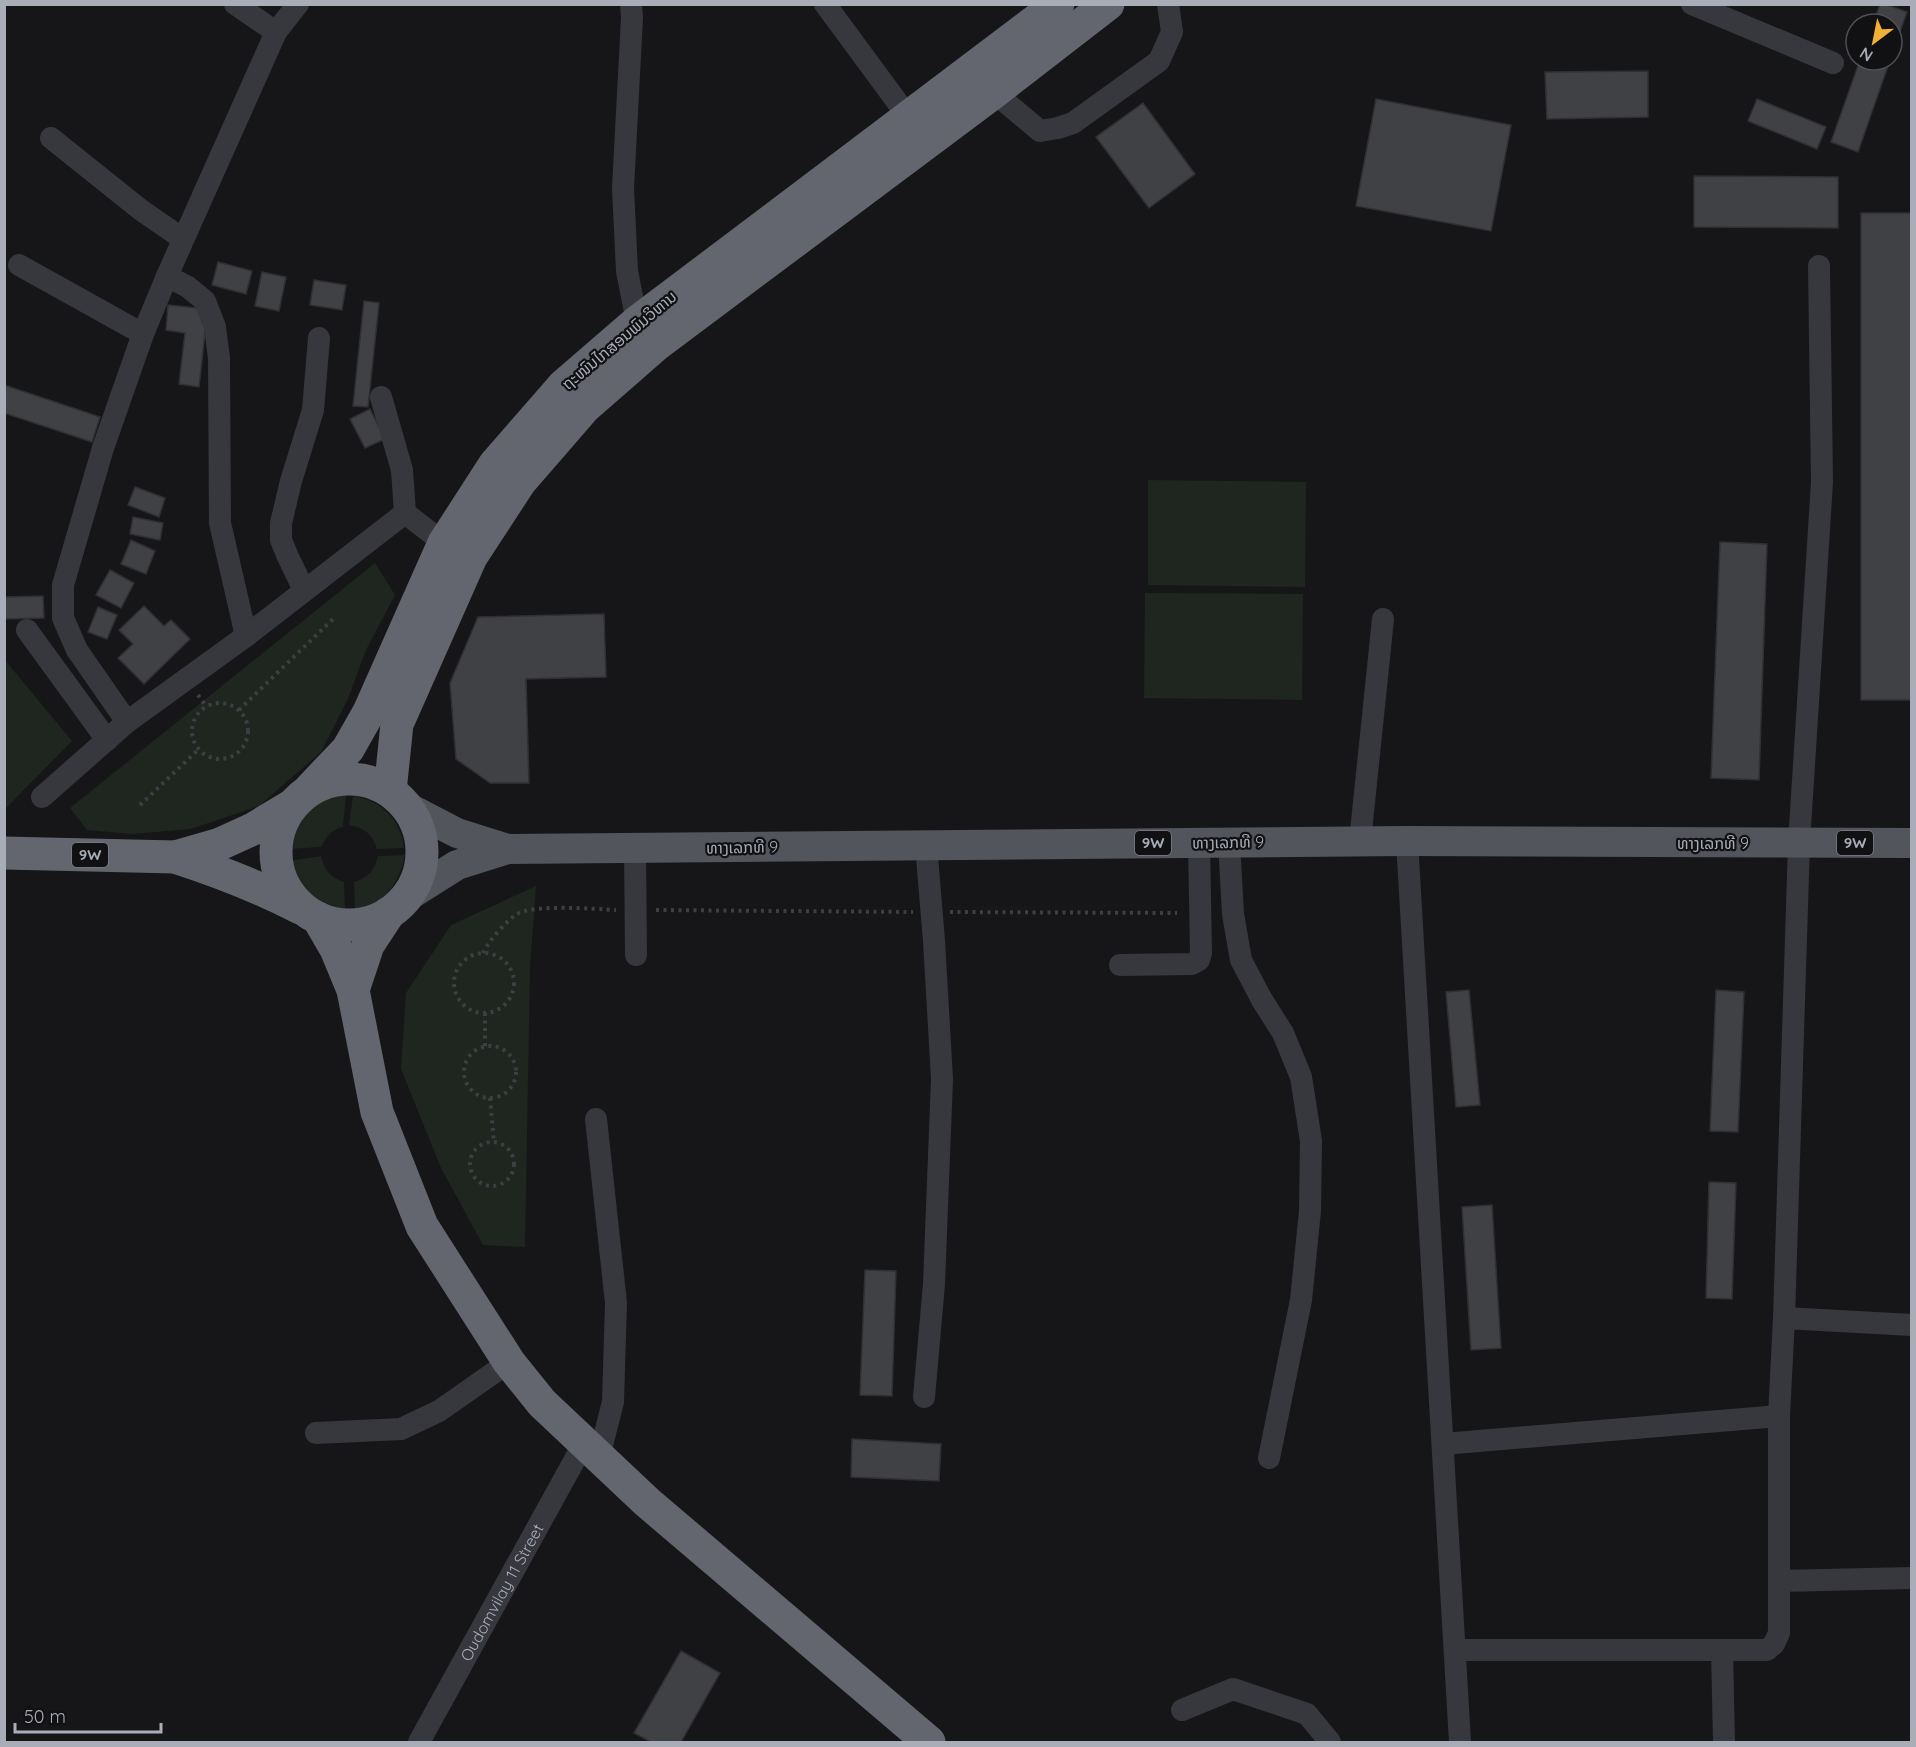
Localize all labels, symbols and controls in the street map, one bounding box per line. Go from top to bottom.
north arrow [1844,12,1904,72]
text: N [1856,43,1876,66]
street label: ຖະໜົນໄກສອນພົມວິຫານ [558,286,680,394]
road number: 9W [1135,831,1171,855]
street label: ທາງເລກທີ 9 [1192,831,1264,853]
road number: 9W [1837,831,1873,855]
street label: ທາງເລກທີ 9 [1677,833,1749,853]
street label: ທາງເລກທີ 9 [706,836,778,858]
road number: 9W [72,843,108,867]
street label: Oudomvilay 11 Street [456,1520,548,1665]
scale bar [15,1696,160,1734]
text: 50 m [24,1705,66,1728]

